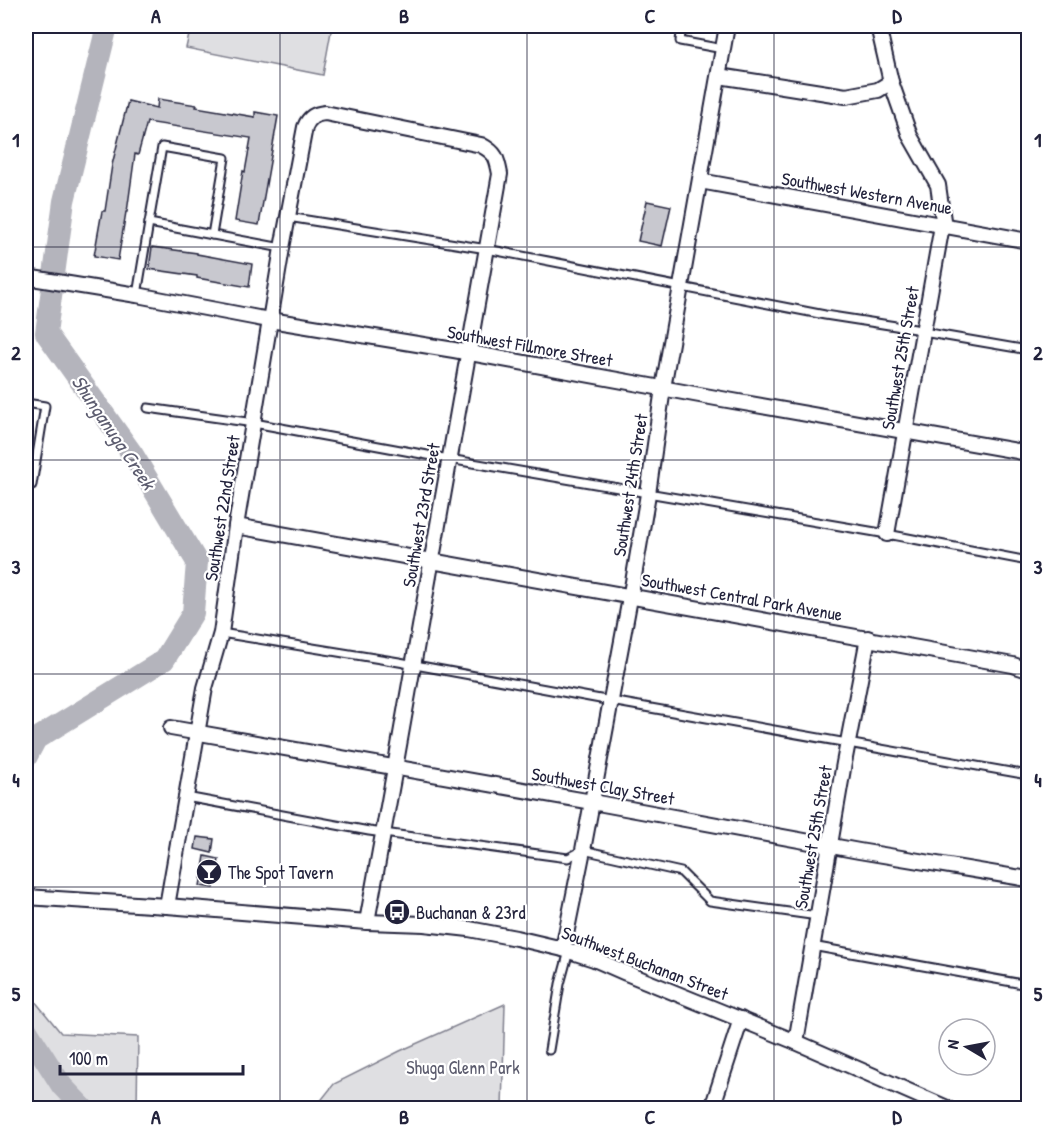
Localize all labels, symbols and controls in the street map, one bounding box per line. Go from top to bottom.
text: A [151,2,161,29]
text: B [399,2,409,29]
text: C [645,2,656,29]
text: D [892,2,902,29]
text: 1 [12,126,20,153]
text: 1 [1034,126,1042,153]
street label: Southwest Western Avenue [780,166,954,220]
street label: Southwest 25th Street [875,284,925,432]
street label: Southwest Fillmore Street [445,319,615,373]
text: 2 [11,339,21,366]
text: 2 [1033,339,1043,366]
water label: Shunganuga Creek [65,369,163,496]
street label: Southwest 24th Street [606,411,654,558]
street label: Southwest 22nd Street [198,433,246,583]
street label: Southwest 23rd Street [396,440,446,589]
text: 3 [12,553,21,580]
text: 3 [1034,553,1043,580]
street label: Southwest Central Park Avenue [640,567,844,627]
street label: Southwest Clay Street [530,761,677,811]
street label: Southwest 25th Street [788,763,838,911]
text: 4 [12,766,20,793]
text: 4 [1034,766,1042,793]
bar icon: The Spot Tavern [194,857,224,887]
place label: The Spot Tavern [228,860,334,885]
bus stop icon: Buchanan & 23rd [382,897,412,927]
place label: Buchanan & 23rd [416,900,526,925]
street label: Southwest Buchanan Street [558,920,733,1007]
text: 5 [12,980,21,1007]
text: 5 [1034,980,1043,1007]
north arrow [937,1017,997,1077]
scale bar [60,1038,243,1076]
text: N [941,1038,964,1050]
text: 100 m [69,1046,108,1071]
park label: Shuga Glenn Park [406,1055,520,1080]
text: A [151,1103,161,1130]
text: B [399,1103,409,1130]
text: C [645,1103,656,1130]
text: D [892,1103,902,1130]

